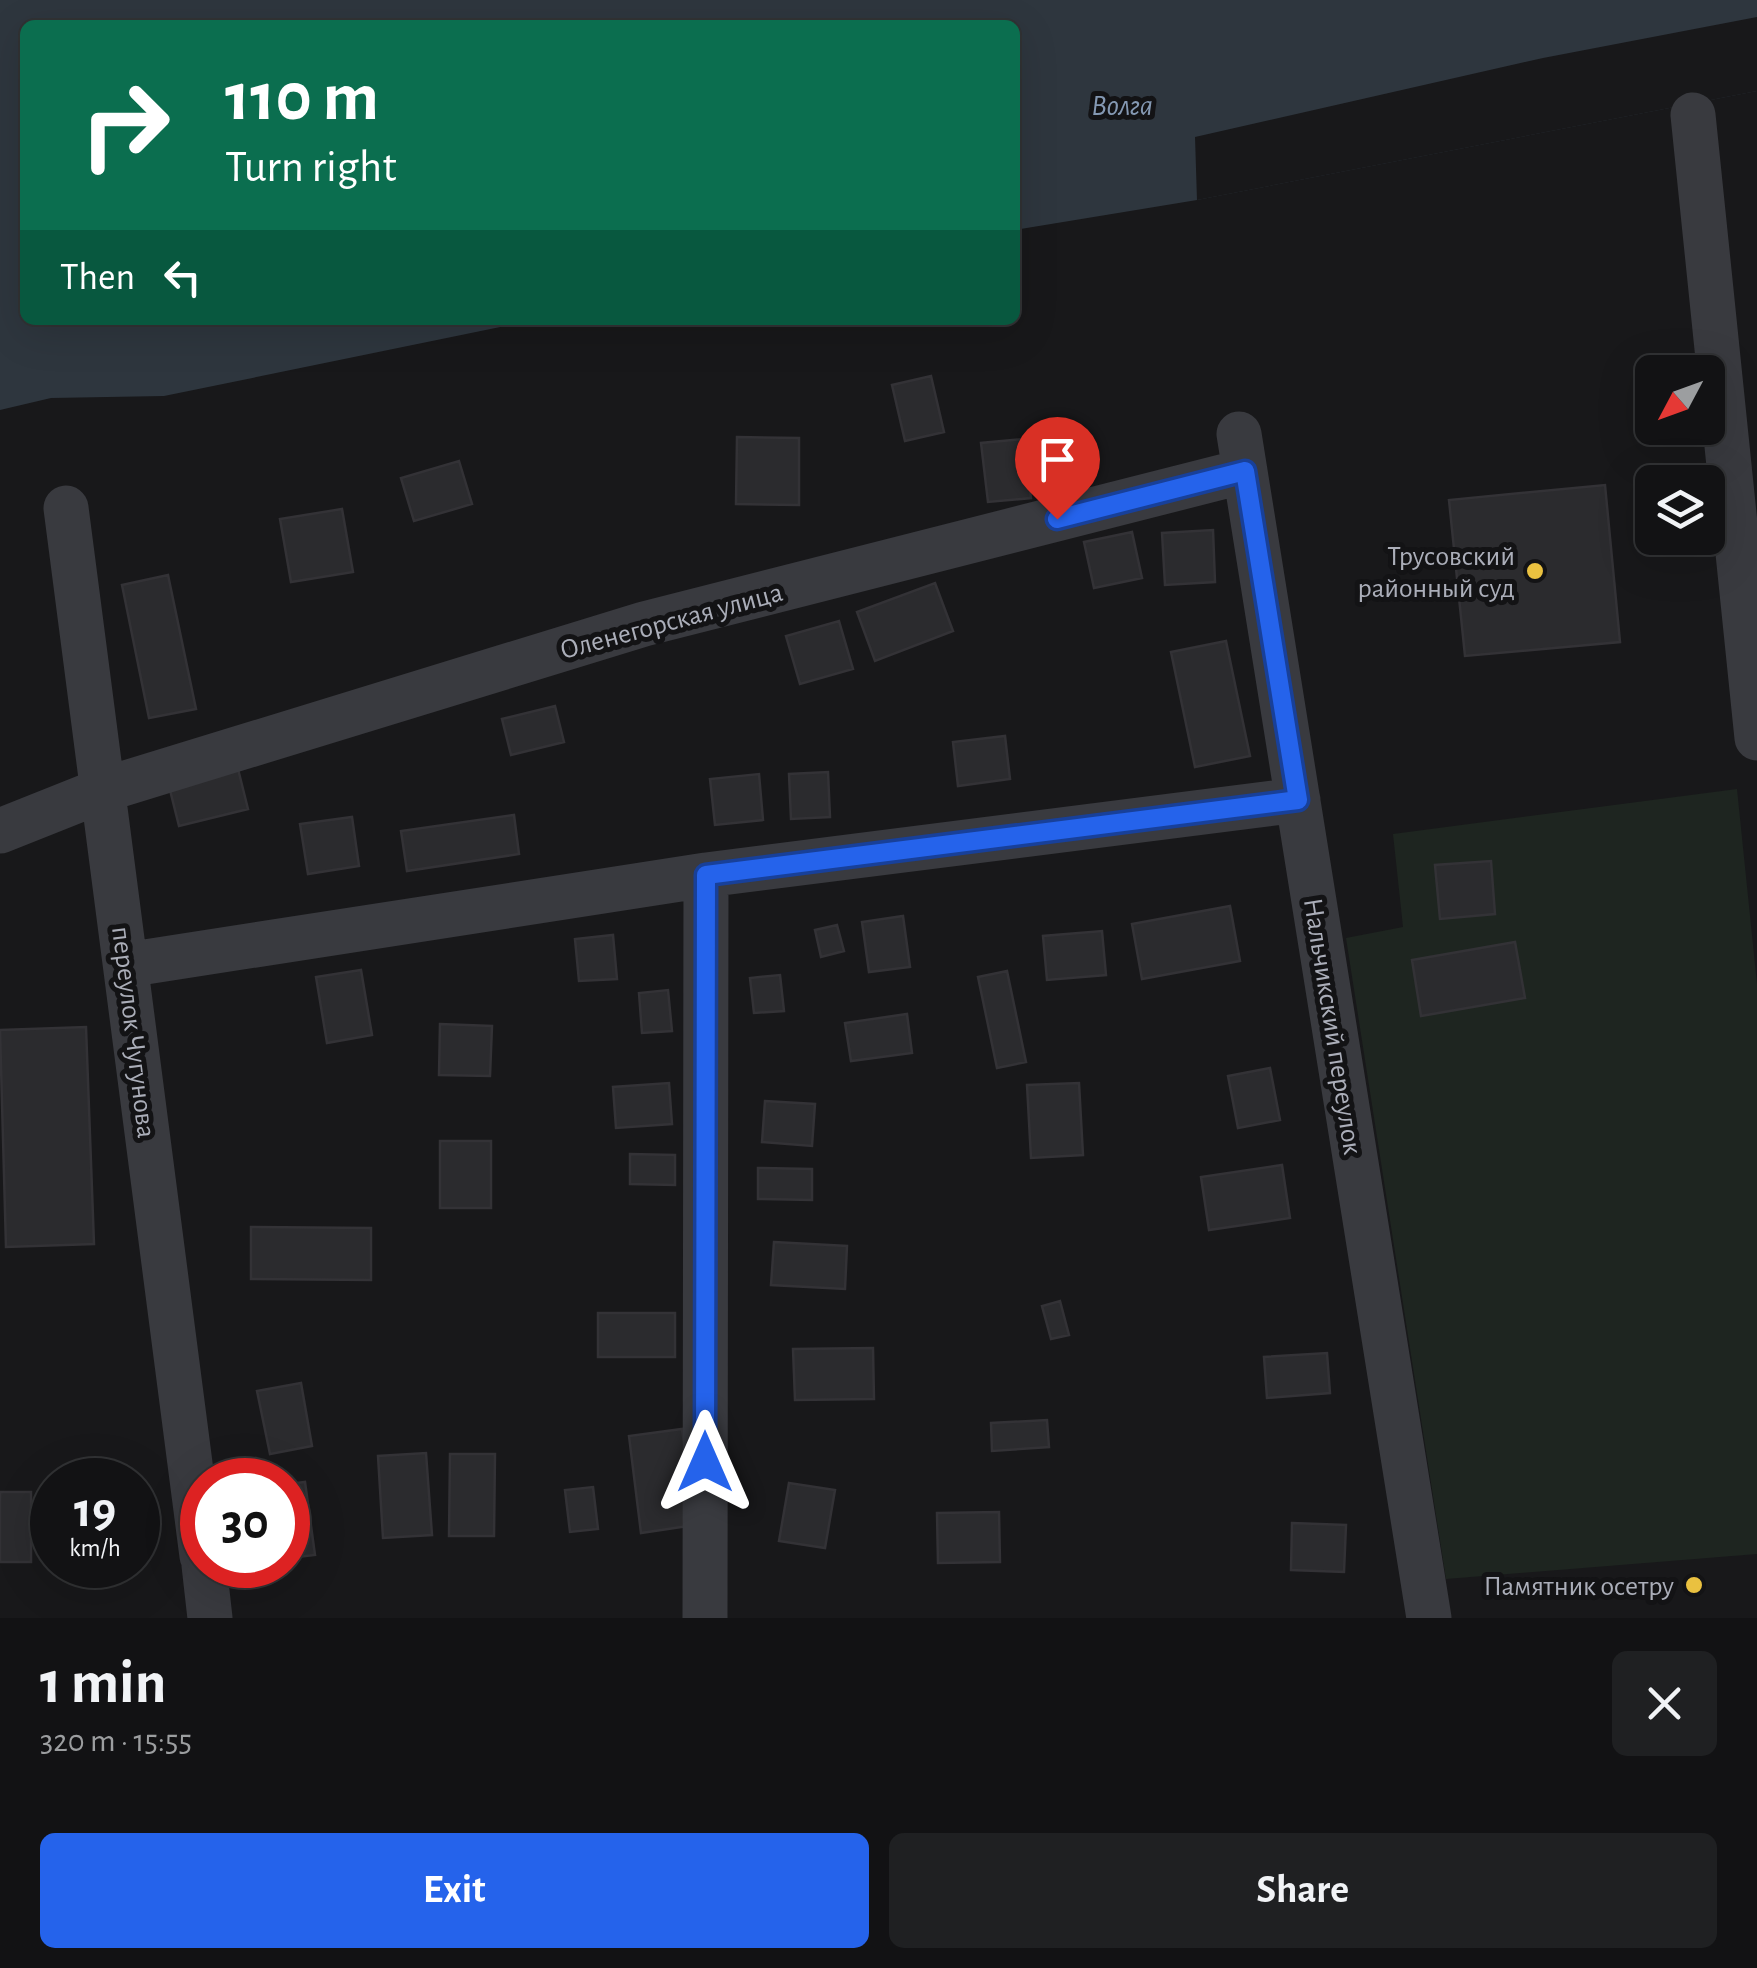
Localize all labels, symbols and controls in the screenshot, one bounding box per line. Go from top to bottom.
icon: right [60,60,190,190]
text: 110 m [225,63,379,133]
water label: Волга [1091,91,1153,121]
text: Turn right [225,145,397,190]
icon: left [155,250,210,305]
text: Then [60,259,135,297]
north arrow [1635,355,1725,445]
map controls [1635,355,1725,555]
pin [1015,417,1100,520]
icon: arrive [1030,432,1085,487]
button: layers [1635,465,1725,555]
place label: Трусовский районный суд [1357,543,1515,603]
marker: Трусовский районный суд [1524,560,1546,582]
street label: Оленегорская улица [557,579,786,665]
street label: Нальчикский переулок [1298,896,1366,1157]
street label: переулок Чугунова [106,925,160,1140]
position arrow [653,1410,757,1514]
speed limit sign: 30 [180,1458,310,1588]
text: 19 [74,1486,116,1536]
text: km/h [69,1536,121,1561]
place label: Памятник осетру [1483,1573,1674,1601]
marker: Памятник осетру [1683,1574,1705,1596]
button: close [1612,1651,1717,1756]
text: 1 min [40,1654,166,1714]
text: 320 m · 15:55 [40,1725,192,1757]
button: Exit [40,1833,869,1948]
button: Share [889,1833,1717,1948]

